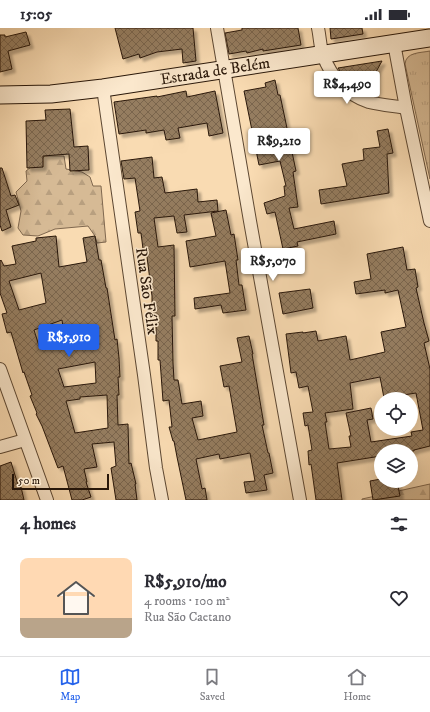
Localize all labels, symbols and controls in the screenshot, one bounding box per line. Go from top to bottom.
text: 15:05 [20,5,52,24]
street label: Estrada de Belém [159,52,272,90]
pin: R$4,490 [310,71,384,105]
text: R$4,490 [323,76,371,92]
pin: R$9,210 [242,128,316,162]
text: R$9,210 [257,133,301,149]
street label: Rua São Félix [131,246,163,336]
pin: R$5,070 [236,248,310,282]
text: R$5,070 [250,253,296,269]
pin: R$5,910 [32,324,106,358]
text: R$5,910 [47,329,91,345]
map controls [374,392,418,488]
button: locate [374,392,418,436]
button: layers [374,444,418,488]
scale bar [12,472,109,491]
text: 50 m [18,474,40,488]
text: 4 homes [20,513,76,535]
icon: filters [388,513,410,535]
text: R$5,910/mo [144,571,226,593]
icon: home [52,574,100,622]
icon: heart [388,587,410,609]
text: 4 rooms · 100 m² [144,593,230,609]
text: Rua São Caetano [144,609,231,625]
tab: Map [59,666,81,704]
tab: Saved [200,666,225,704]
tab: Home [344,666,371,704]

